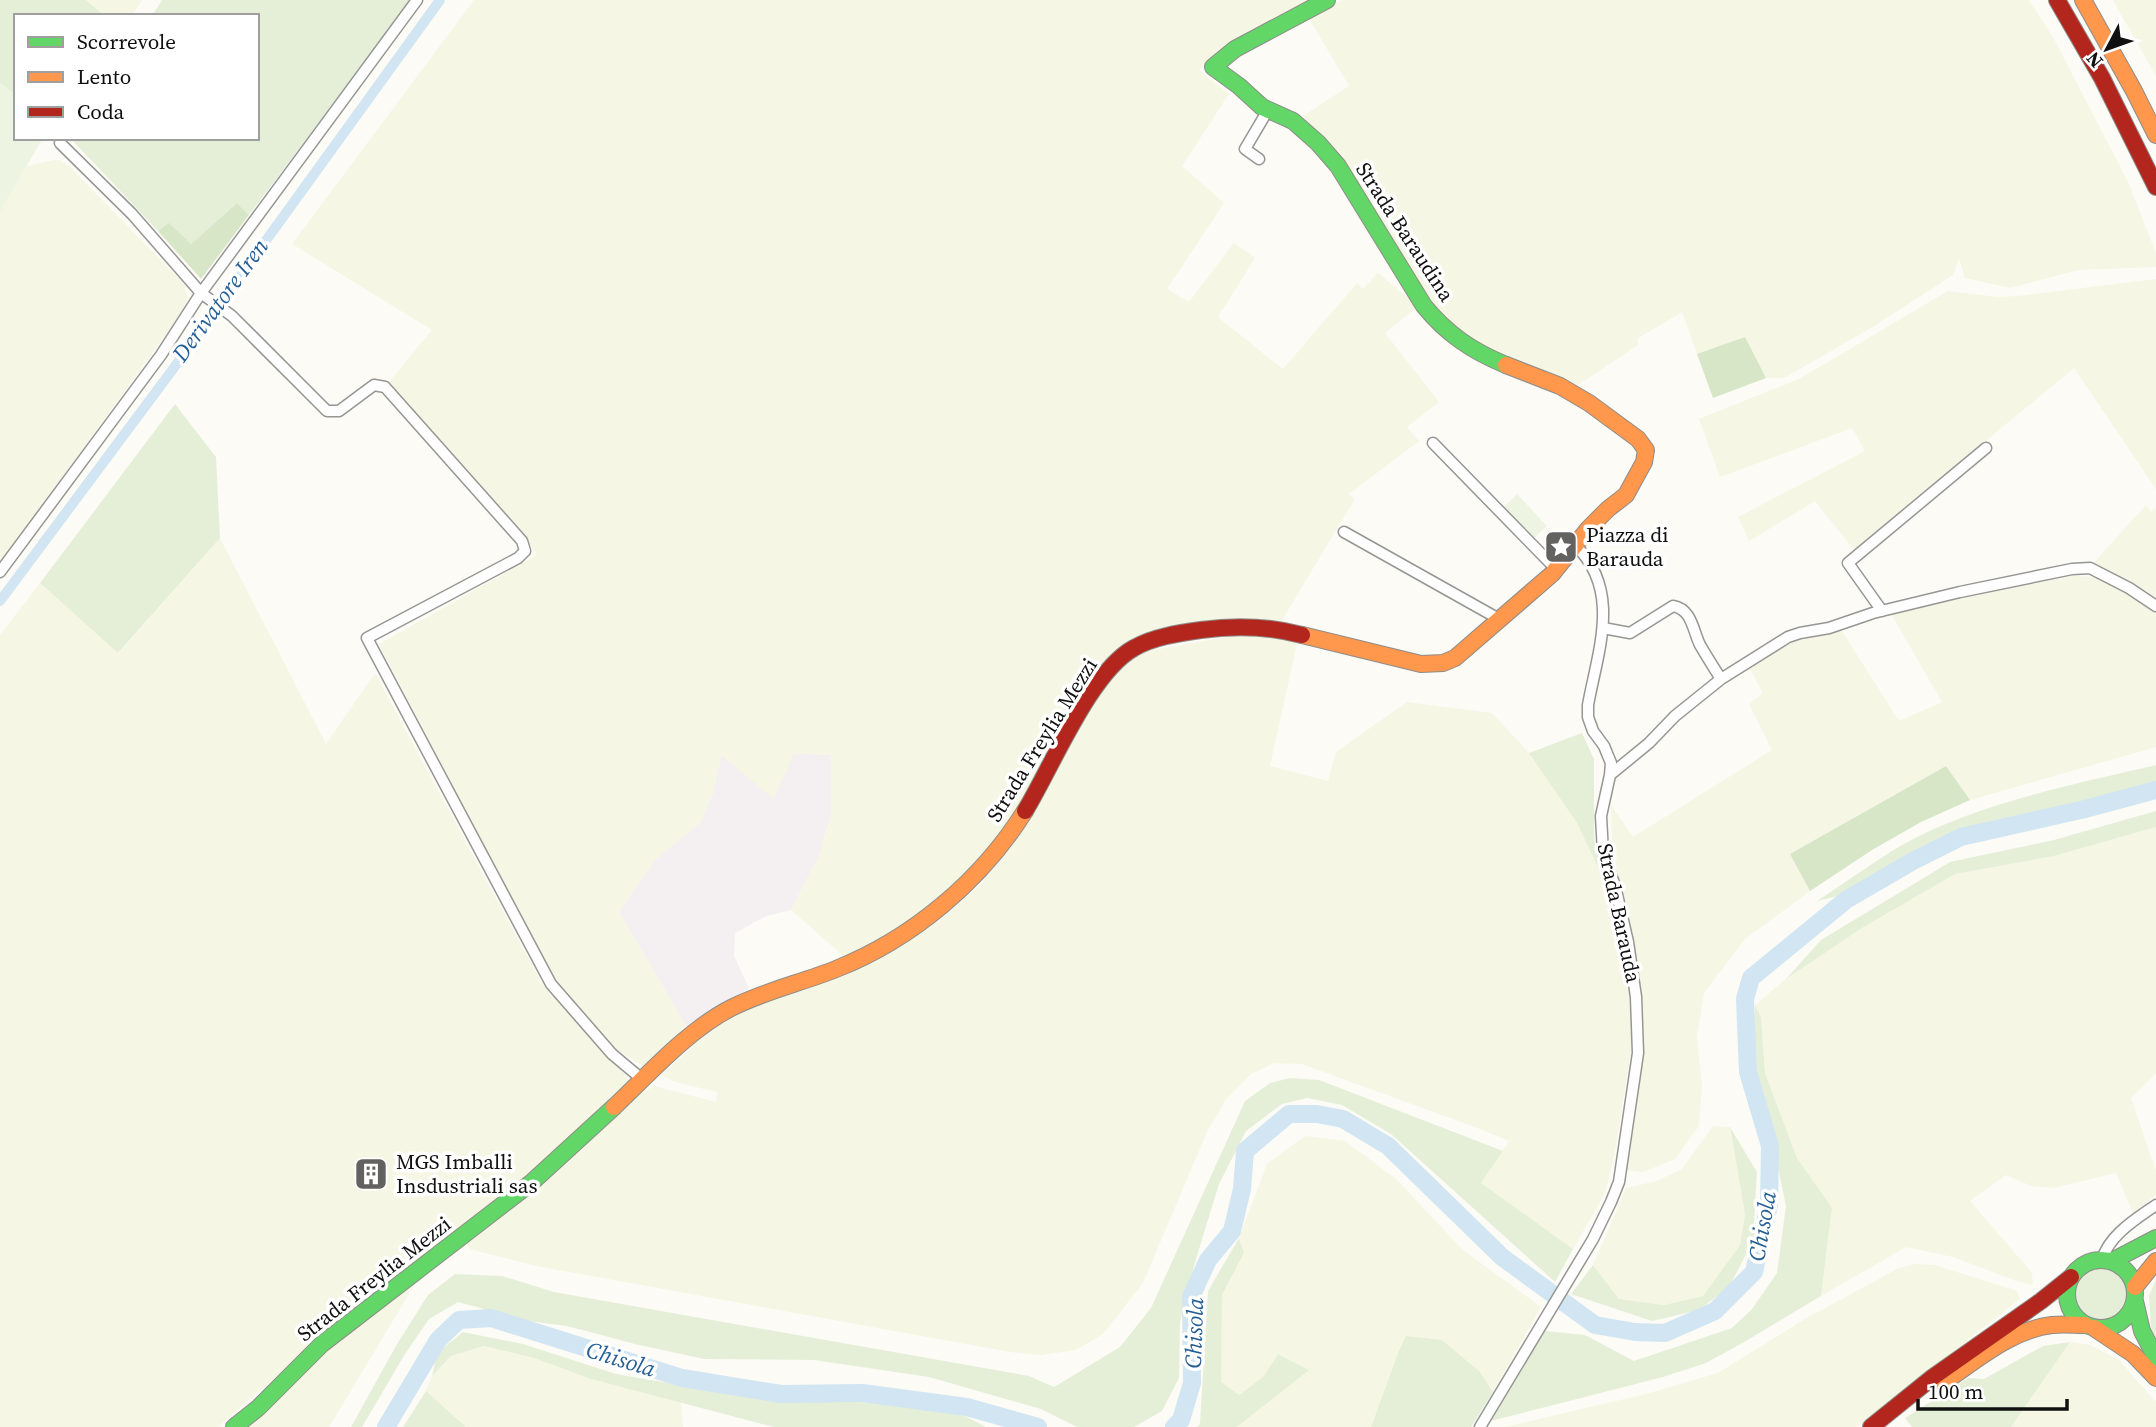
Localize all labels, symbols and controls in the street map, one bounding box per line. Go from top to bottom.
legend [14,14,259,140]
north arrow [2072,14,2142,84]
text: Scorrevole [77,27,176,56]
text: N [2080,46,2109,74]
text: Lento [77,62,131,91]
text: Coda [77,97,124,126]
street label: Strada Baraudina [1349,156,1462,307]
water label: Derivatore Iren [164,232,276,369]
place label: Piazza di Barauda [1586,520,1668,573]
place icon: Piazza di Barauda [1542,528,1580,566]
street label: Strada Freylia Mezzi [979,652,1104,827]
street label: Strada Barauda [1591,841,1648,985]
place label: MGS Imballi Insdustriali sas [396,1147,538,1200]
building icon: MGS Imballi Insdustriali sas [352,1155,390,1193]
water label: Chisola [1740,1188,1784,1264]
street label: Strada Freylia Mezzi [291,1209,457,1348]
water label: Chisola [1177,1297,1211,1369]
water label: Chisola [582,1333,660,1385]
scale bar [1918,1368,2067,1412]
text: 100 m [1928,1377,1983,1406]

